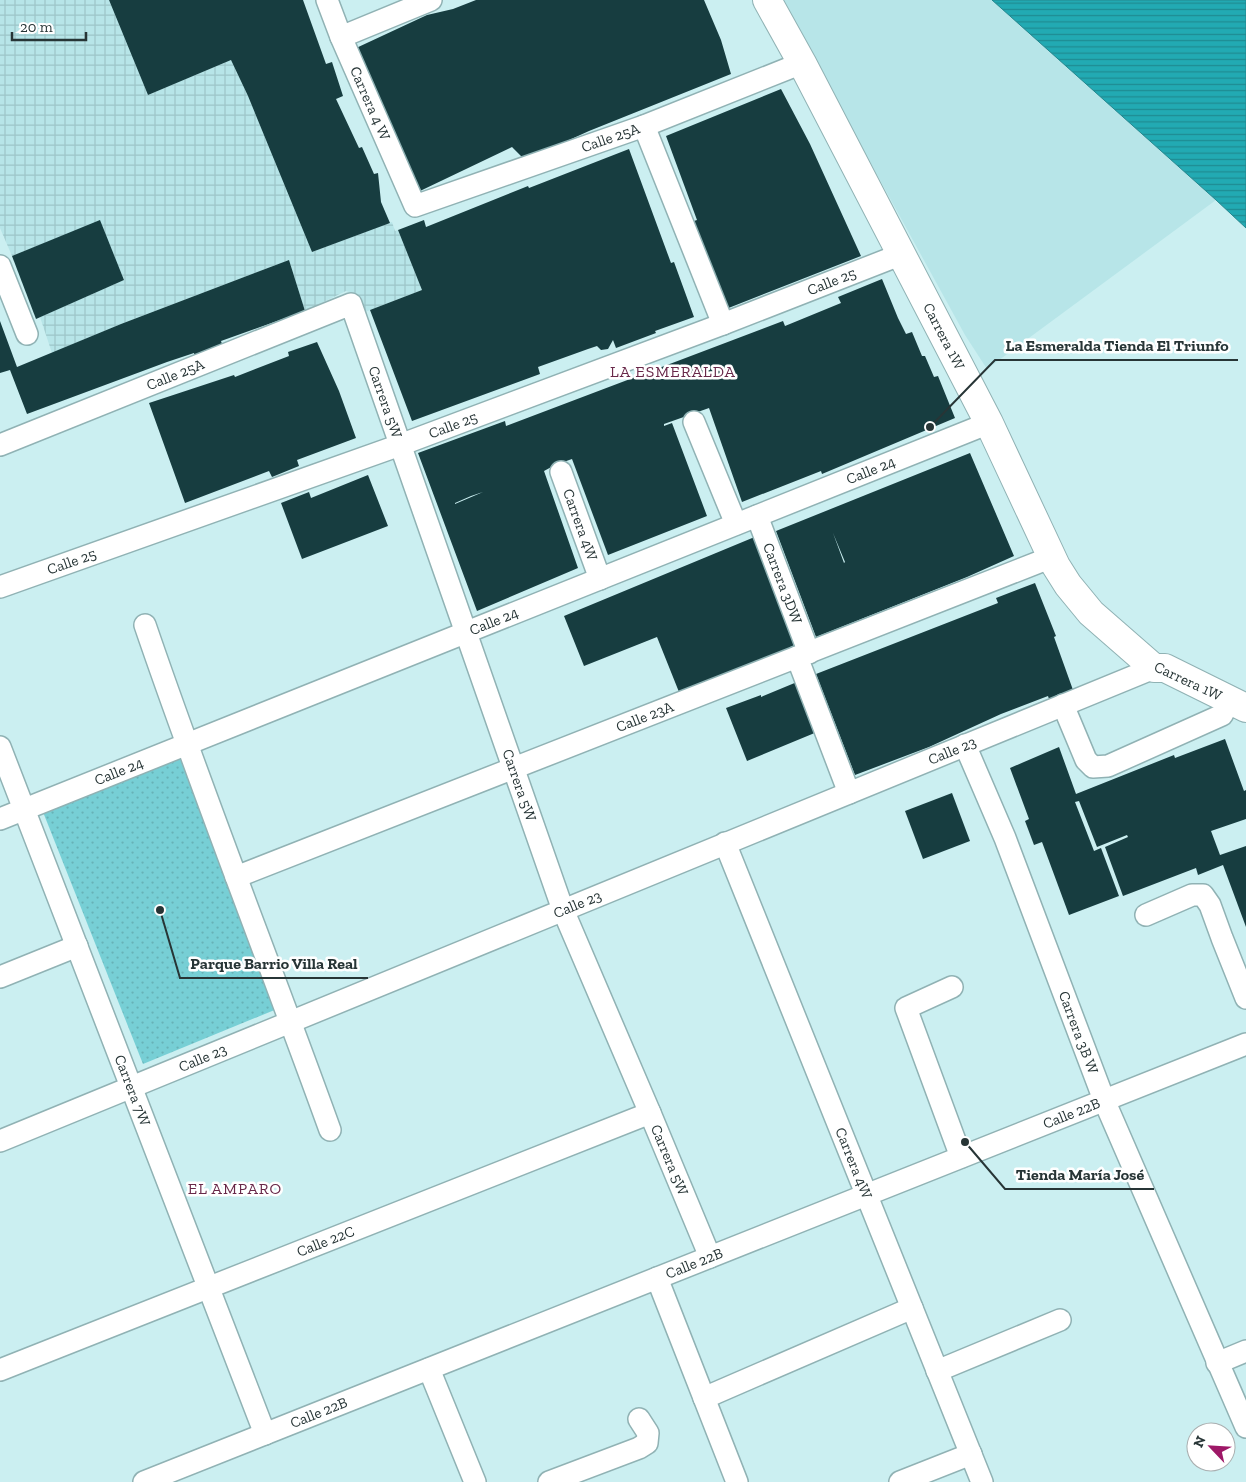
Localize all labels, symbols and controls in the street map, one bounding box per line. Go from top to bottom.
scale bar [12,10,86,42]
text: 20 m [20,18,53,36]
street label: Carrera 4 W [346,64,394,143]
street label: Calle 25A [579,119,642,156]
street label: Calle 25 [805,264,859,299]
street label: Carrera 1W [919,300,969,373]
callout: La Esmeralda Tienda El Triunfo [995,329,1238,360]
text: La Esmeralda Tienda El Triunfo [1005,336,1229,355]
street label: Calle 25A [144,355,207,394]
district label: LA ESMERALDA [610,362,736,381]
street label: Carrera 5W [364,364,406,440]
street label: Calle 25 [426,408,480,443]
street label: Calle 24 [844,452,898,488]
street label: Carrera 4W [559,486,601,563]
street label: Carrera 3DW [759,540,806,626]
street label: Calle 25 [45,544,99,579]
street label: Calle 24 [467,603,521,639]
street label: Carrera 1W [1151,657,1225,705]
street label: Calle 23A [613,697,676,736]
street label: Calle 23 [925,733,979,769]
street label: Carrera 5W [498,747,540,824]
street label: Calle 24 [92,754,146,789]
street label: Calle 23 [551,886,604,922]
callout: Parque Barrio Villa Real [180,947,368,978]
text: Parque Barrio Villa Real [190,954,358,973]
street label: Carrera 3B W [1055,988,1102,1076]
street label: Calle 23 [176,1040,229,1076]
street label: Carrera 7W [111,1052,154,1128]
street label: Calle 22B [1040,1094,1103,1133]
street label: Carrera 5W [647,1122,692,1198]
street label: Carrera 4W [831,1125,876,1201]
callout: Tienda María José [1005,1158,1154,1189]
text: Tienda María José [1016,1165,1144,1184]
district label: EL AMPARO [188,1179,282,1198]
street label: Calle 22C [294,1222,357,1261]
street label: Calle 22B [663,1244,725,1283]
street label: Calle 22B [288,1393,350,1432]
north arrow [1186,1422,1236,1472]
text: N [1190,1433,1210,1450]

